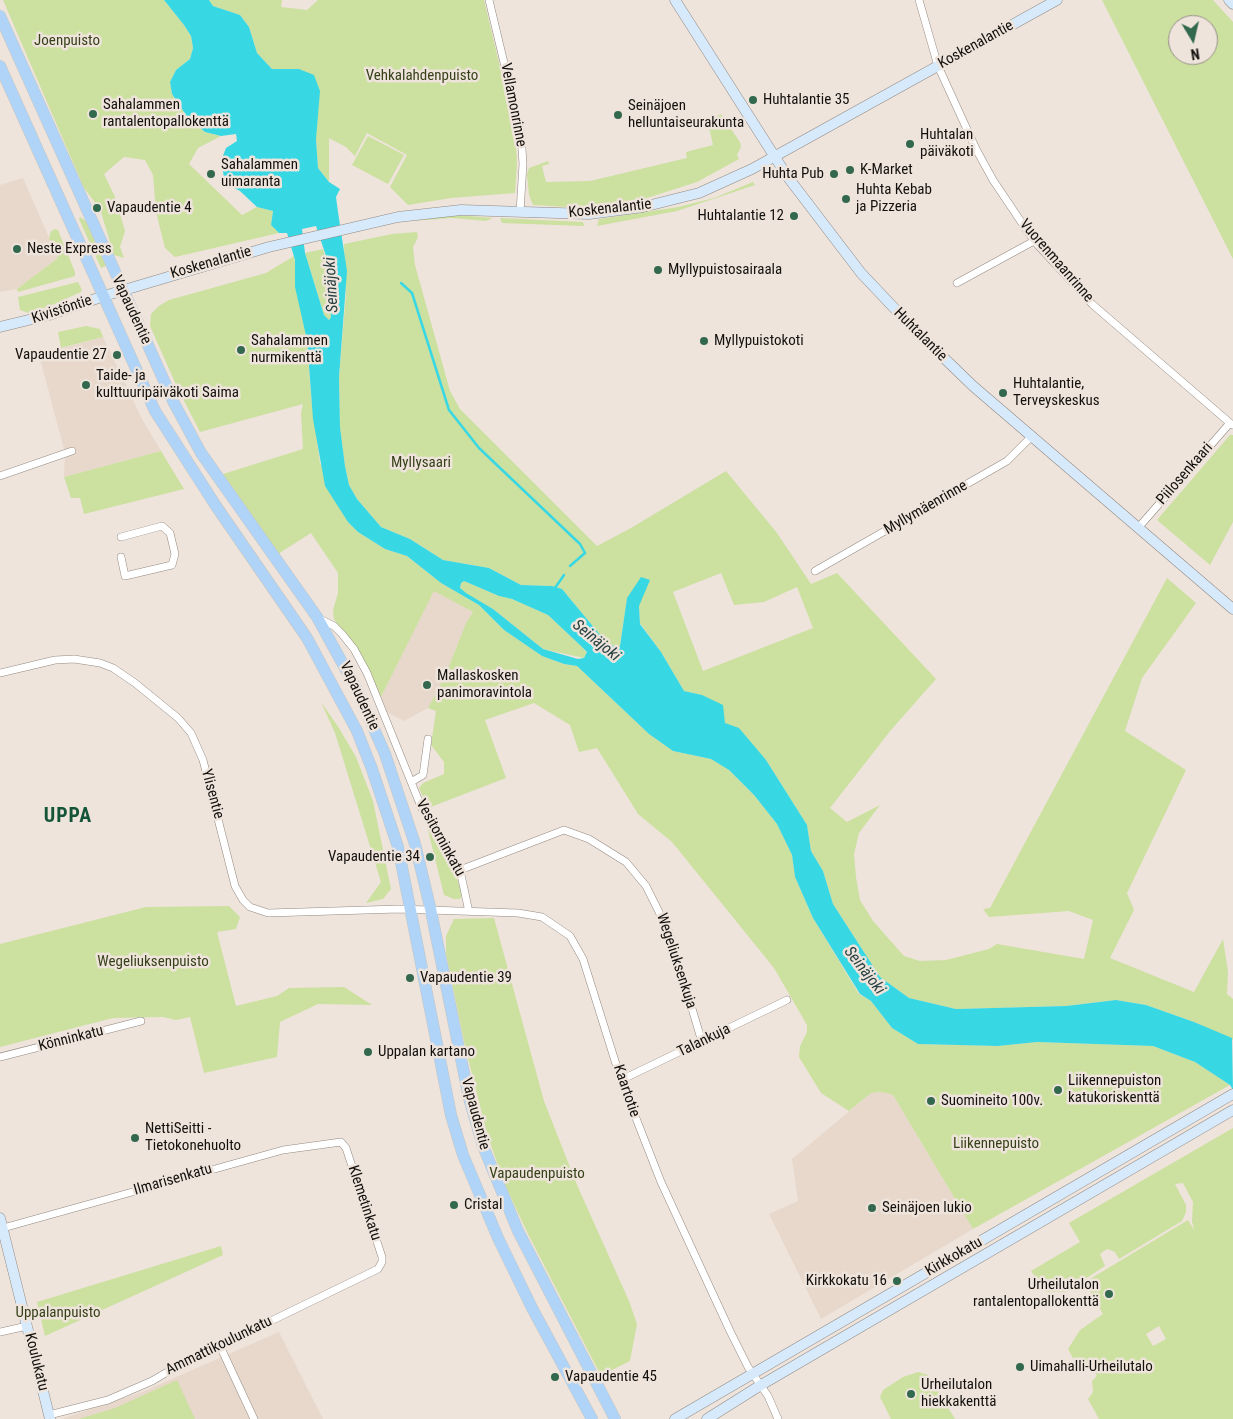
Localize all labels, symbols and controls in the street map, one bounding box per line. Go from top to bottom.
north arrow [1168,15,1218,65]
street label: Koskenalantie [935,17,1017,73]
park label: Joenpuisto [34,32,100,50]
text: N [1190,45,1201,62]
street label: Vellamonrinne [496,62,530,148]
park label: Vehkalahdenpuisto [366,67,478,85]
place label: Huhtalantie 35 [763,91,849,109]
marker: Huhtalantie 35 [747,94,759,106]
place label: Sahalammen rantalentopallokenttä [103,96,229,131]
place label: Seinäjoen helluntaiseurakunta [628,97,744,132]
marker: Sahalammen rantalentopallokenttä [87,108,99,120]
marker: Seinäjoen helluntaiseurakunta [612,109,624,121]
place label: Huhtalan päiväkoti [920,126,974,161]
marker: Huhtalan päiväkoti [904,138,916,150]
place label: Sahalammen uimaranta [221,156,298,191]
place label: K-Market [860,161,913,179]
marker: K-Market [844,164,856,176]
place label: Huhta Pub [762,165,824,183]
marker: Sahalammen uimaranta [205,168,217,180]
marker: Huhta Pub [828,168,840,180]
place label: Huhta Kebab ja Pizzeria [856,181,932,216]
marker: Huhta Kebab ja Pizzeria [840,193,852,205]
street label: Koskenalantie [568,196,652,222]
place label: Vapaudentie 4 [107,199,192,217]
marker: Vapaudentie 4 [91,202,103,214]
place label: Huhtalantie 12 [698,207,784,225]
marker: Huhtalantie 12 [788,210,800,222]
street label: Vuorenmaanrinne [1015,216,1097,306]
place label: Neste Express [27,240,112,258]
marker: Neste Express [11,243,23,255]
street label: Koskenalantie [169,243,253,283]
water label: Seinäjoki [321,257,343,313]
place label: Myllypuistosairaala [668,261,782,279]
marker: Myllypuistosairaala [652,264,664,276]
street label: Vapaudentie [107,273,155,347]
street label: Kivistöntie [30,292,94,328]
street label: Huhtalantie [890,305,950,365]
place label: Sahalammen nurmikenttä [251,332,328,367]
place label: Myllypuistokoti [714,332,804,350]
marker: Myllypuistokoti [698,335,710,347]
marker: Sahalammen nurmikenttä [235,344,247,356]
place label: Vapaudentie 27 [15,346,107,364]
marker: Vapaudentie 27 [111,349,123,361]
place label: Taide- ja kulttuuripäiväkoti Saima [96,367,239,402]
place label: Huhtalantie, Terveyskeskus [1013,375,1099,410]
marker: Taide- ja kulttuuripäiväkoti Saima [80,379,92,391]
marker: Huhtalantie, Terveyskeskus [997,387,1009,399]
street label: Piilosenkaari [1153,439,1217,509]
park label: Myllysaari [391,454,451,472]
street label: Myllymäenrinne [881,477,971,539]
water label: Seinäjoki [568,616,624,666]
street label: Vapaudentie [335,659,383,733]
place label: Mallaskosken panimoravintola [437,667,532,702]
marker: Mallaskosken panimoravintola [421,679,433,691]
street label: Ylisentie [197,767,227,821]
street label: Vesitorninkatu [411,796,469,880]
district label: UPPA [43,805,93,829]
place label: Vapaudentie 34 [328,848,420,866]
marker: Vapaudentie 34 [424,851,436,863]
street label: Wegeliuksenkuja [652,911,700,1011]
water label: Seinäjoki [839,943,889,999]
park label: Wegeliuksenpuisto [97,953,209,971]
place label: Vapaudentie 39 [420,969,512,987]
marker: Vapaudentie 39 [404,972,416,984]
street label: Talankuja [675,1021,733,1061]
street label: Könninkatu [37,1022,105,1056]
place label: Uppalan kartano [378,1043,475,1061]
marker: Uppalan kartano [362,1046,374,1058]
street label: Kaartotie [609,1062,643,1120]
place label: Liikennepuiston katukoriskenttä [1068,1072,1161,1107]
street label: Vapaudentie [457,1076,493,1152]
marker: Liikennepuiston katukoriskenttä [1052,1084,1064,1096]
place label: Suomineito 100v. [941,1092,1043,1110]
marker: Suomineito 100v. [925,1095,937,1107]
place label: NettiSeitti - Tietokonehuolto [145,1120,241,1155]
marker: NettiSeitti - Tietokonehuolto [129,1132,141,1144]
park label: Liikennepuisto [953,1135,1039,1153]
street label: Ilmarisenkatu [132,1160,214,1200]
street label: Klemetinkatu [343,1163,385,1243]
park label: Vapaudenpuisto [489,1165,585,1183]
place label: Cristal [464,1196,502,1214]
marker: Cristal [448,1199,460,1211]
place label: Seinäjoen lukio [882,1199,972,1217]
marker: Seinäjoen lukio [866,1202,878,1214]
street label: Kirkkokatu [922,1233,986,1281]
place label: Kirkkokatu 16 [806,1272,887,1290]
marker: Kirkkokatu 16 [891,1275,903,1287]
place label: Urheilutalon rantalentopallokenttä [973,1276,1099,1311]
marker: Urheilutalon rantalentopallokenttä [1103,1288,1115,1300]
park label: Uppalanpuisto [15,1304,101,1322]
street label: Ammattikoulunkatu [163,1313,275,1379]
street label: Koulukatu [20,1331,52,1393]
place label: Uimahalli-Urheilutalo [1030,1358,1153,1376]
marker: Uimahalli-Urheilutalo [1014,1361,1026,1373]
place label: Vapaudentie 45 [565,1368,657,1386]
marker: Vapaudentie 45 [549,1371,561,1383]
place label: Urheilutalon hiekkakenttä [921,1376,996,1411]
marker: Urheilutalon hiekkakenttä [905,1388,917,1400]

